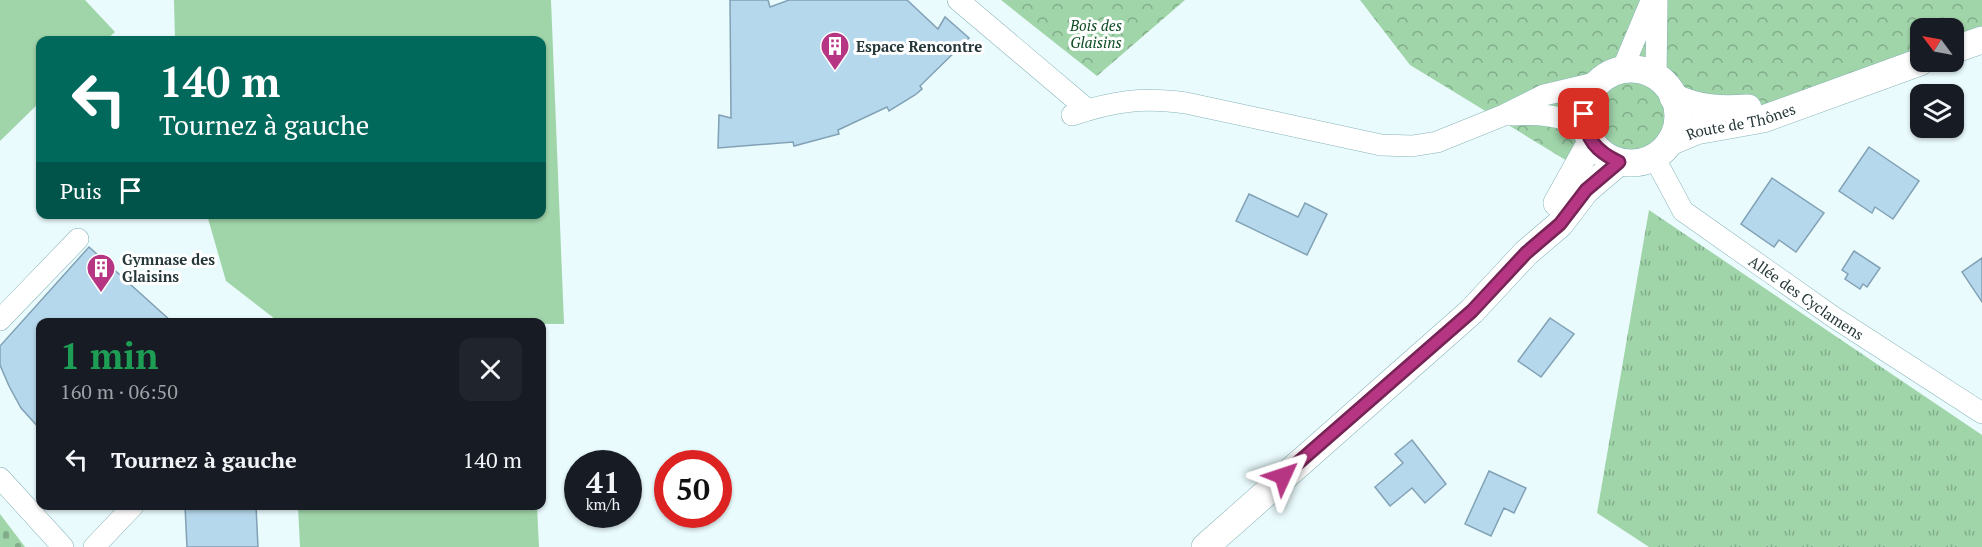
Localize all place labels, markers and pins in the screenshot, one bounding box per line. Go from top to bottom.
building icon: Espace Rencontre [819,30,851,72]
place label: Espace Rencontre [856,36,982,56]
pin [1558,88,1609,139]
place label: Gymnase des Glaisins [122,249,215,286]
building icon: Gymnase des Glaisins [85,252,117,294]

